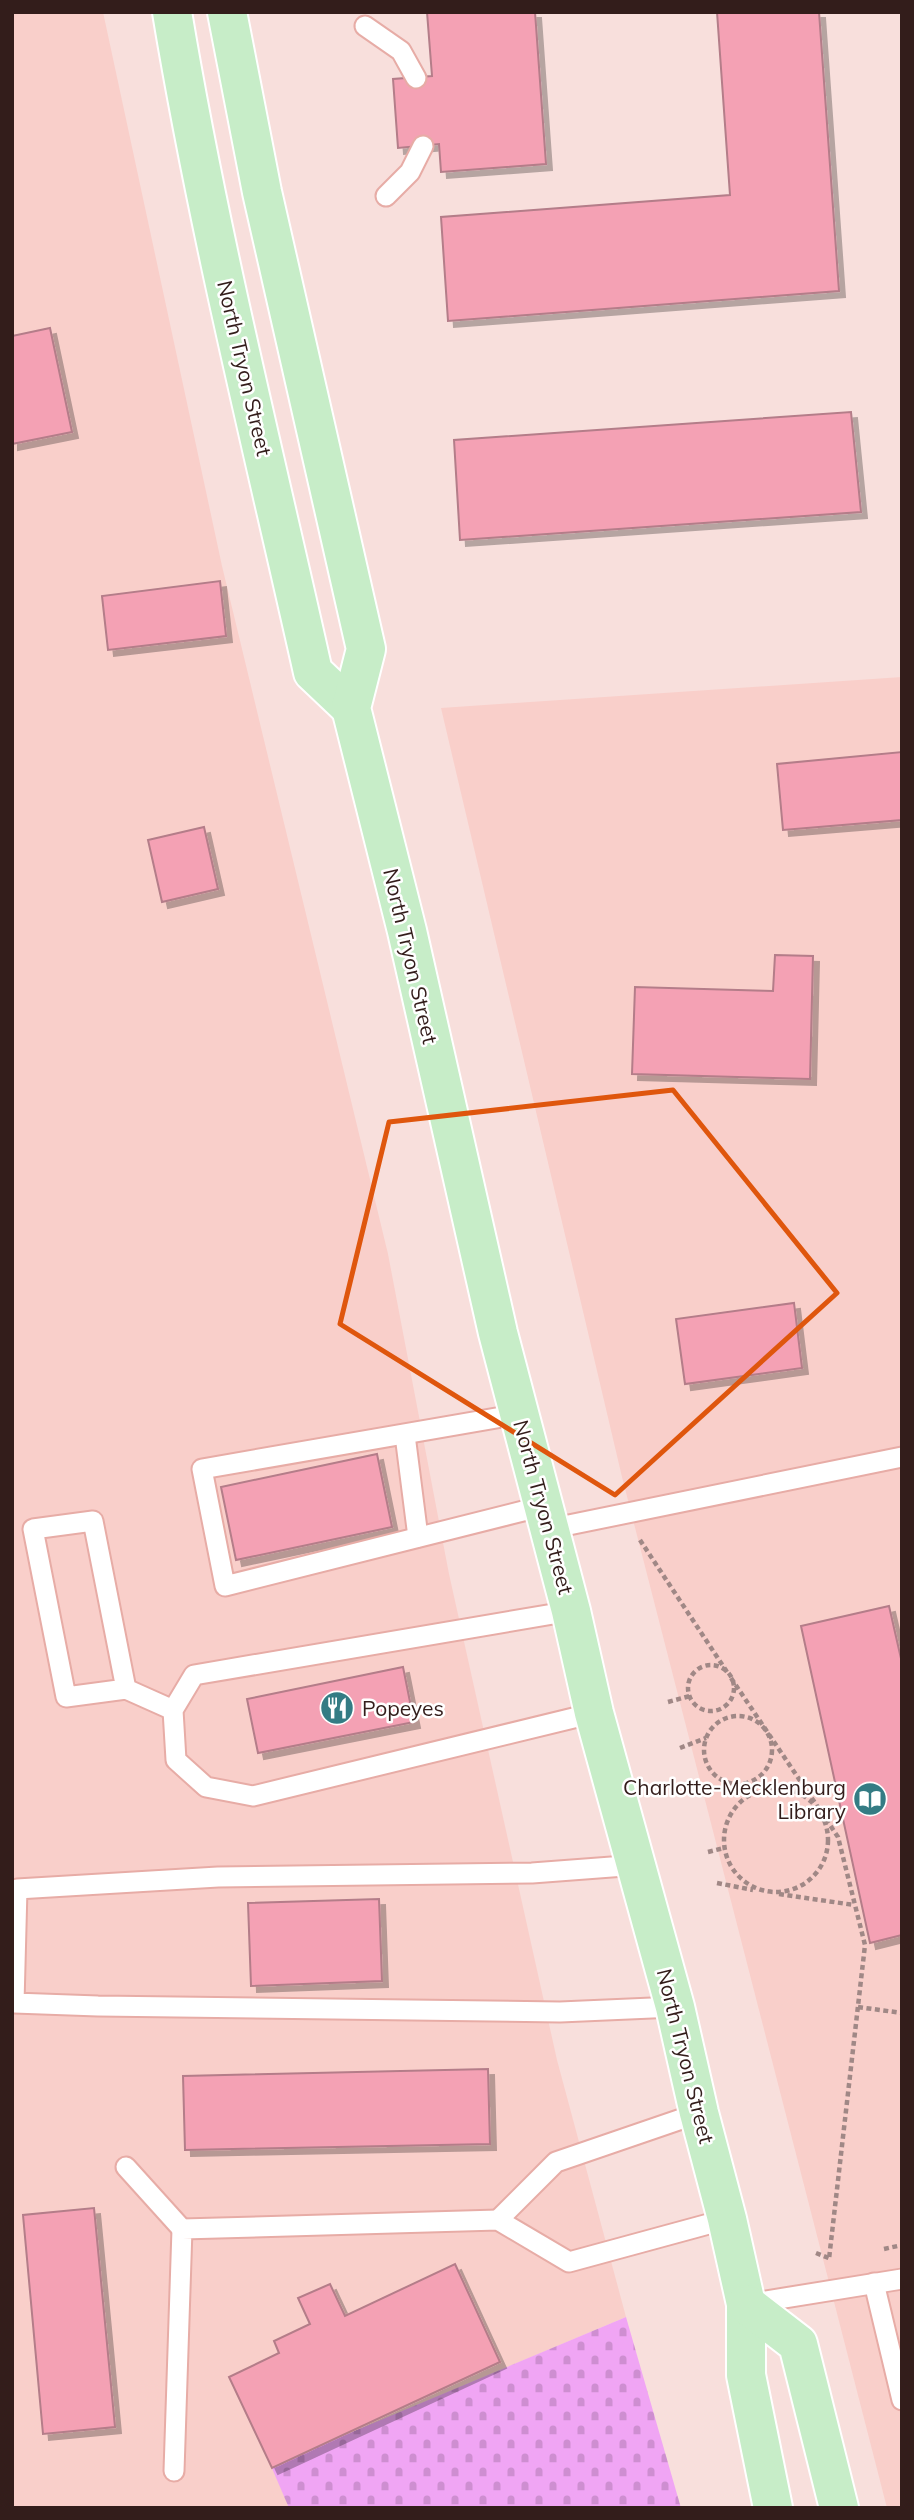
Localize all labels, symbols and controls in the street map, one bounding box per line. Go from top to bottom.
street label: North Tryon Street [212,278,278,458]
street label: North Tryon Street [378,866,444,1046]
street label: North Tryon Street [508,1417,580,1597]
restaurant icon: Popeyes [318,1689,356,1727]
place label: Popeyes [362,1695,444,1721]
place label: Charlotte-Mecklenburg Library [623,1774,846,1824]
library icon: Charlotte-Mecklenburg Library [851,1780,889,1818]
street label: North Tryon Street [652,1966,720,2146]

